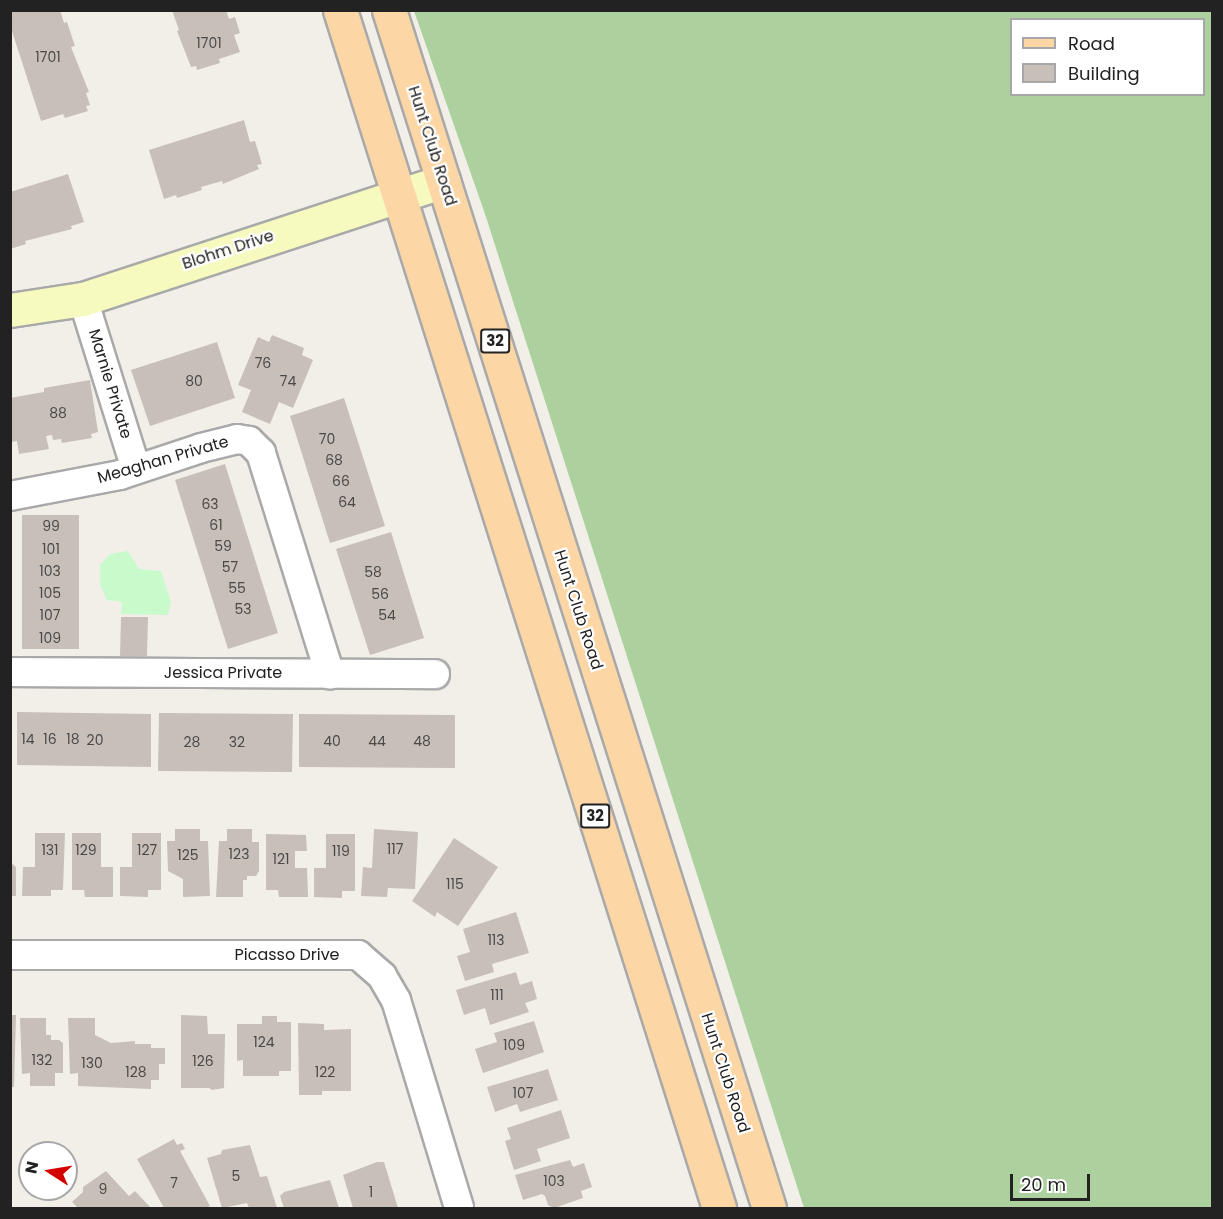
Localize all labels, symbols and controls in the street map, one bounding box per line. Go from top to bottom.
legend [1010,18,1205,96]
text: Road [1068,31,1115,56]
house number: 1701 [196,35,222,51]
house number: 1701 [35,49,61,65]
text: Building [1068,61,1140,86]
street label: Hunt Club Road [404,84,460,208]
street label: Blohm Drive [180,226,276,274]
street label: Marnie Private [84,327,136,441]
road number: 32 [480,329,510,353]
house number: 76 [255,355,271,371]
house number: 80 [185,373,203,389]
house number: 74 [280,373,296,389]
house number: 88 [49,405,67,421]
house number: 70 [319,431,335,447]
street label: Meaghan Private [95,432,231,488]
house number: 68 [325,452,343,468]
house number: 66 [332,473,350,489]
house number: 64 [338,494,356,510]
house number: 63 [201,496,219,512]
house number: 61 [209,517,223,533]
house number: 99 [42,518,60,534]
house number: 59 [214,538,232,554]
house number: 101 [42,541,60,557]
street label: Hunt Club Road [550,548,606,672]
house number: 57 [222,559,238,575]
house number: 103 [39,563,61,579]
house number: 58 [364,564,382,580]
house number: 55 [228,580,246,596]
house number: 105 [39,585,61,601]
house number: 56 [371,586,389,602]
house number: 53 [234,601,252,617]
house number: 107 [40,607,60,623]
house number: 54 [378,607,396,623]
house number: 109 [39,630,61,646]
street label: Jessica Private [164,663,282,683]
house number: 14 [21,731,35,747]
house number: 16 [43,731,57,747]
house number: 18 [66,731,80,747]
house number: 20 [87,732,103,748]
house number: 40 [323,733,341,749]
house number: 44 [368,733,386,749]
house number: 48 [413,733,431,749]
house number: 28 [184,734,200,750]
house number: 32 [229,734,245,750]
road number: 32 [580,804,610,828]
house number: 117 [387,841,403,857]
house number: 131 [41,842,59,858]
house number: 129 [75,842,97,858]
house number: 127 [137,842,157,858]
house number: 119 [332,843,350,859]
house number: 123 [229,846,249,862]
house number: 125 [177,847,199,863]
house number: 121 [272,851,290,867]
house number: 115 [446,876,464,892]
house number: 113 [487,932,505,948]
street label: Picasso Drive [234,945,340,965]
house number: 111 [490,987,504,1003]
street label: Hunt Club Road [697,1011,753,1135]
house number: 124 [253,1034,275,1050]
house number: 109 [503,1037,525,1053]
house number: 132 [32,1052,52,1068]
house number: 126 [192,1053,214,1069]
house number: 130 [81,1055,103,1071]
house number: 128 [125,1064,147,1080]
house number: 122 [315,1064,335,1080]
house number: 107 [513,1085,533,1101]
north arrow [18,1141,78,1201]
text: N [19,1159,44,1176]
scale bar [1013,1162,1092,1200]
house number: 5 [232,1168,240,1184]
text: 20 m [1021,1172,1066,1197]
house number: 103 [543,1173,565,1189]
house number: 7 [170,1175,178,1191]
house number: 9 [99,1181,107,1197]
house number: 1 [369,1184,373,1200]

